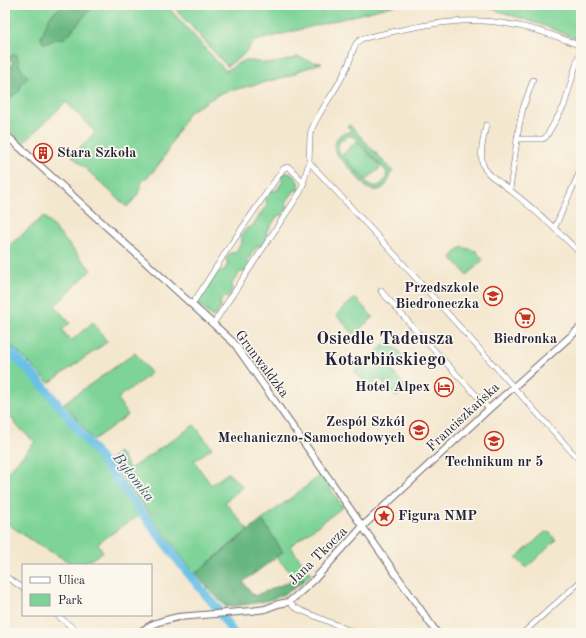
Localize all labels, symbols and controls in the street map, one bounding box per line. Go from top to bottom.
building icon: Stara Szkoła [32,142,54,164]
place label: Stara Szkoła [57,146,136,160]
place label: Przedszkole Biedroneczka [395,281,479,311]
school or university icon: Przedszkole Biedroneczka [482,285,504,307]
supermarket icon: Biedronka [514,307,536,329]
street label: Grunwaldzka [232,328,292,400]
district label: Osiedle Tadeusza Kotarbińskiego [316,330,454,369]
place label: Biedronka [493,332,557,346]
hotel icon: Hotel Alpex [433,376,455,398]
place label: Hotel Alpex [355,380,430,394]
street label: Franciszkańska [424,380,502,454]
place label: Zespół Szkół Mechaniczno-Samochodowych [218,415,406,445]
school or university icon: Zespół Szkół Mechaniczno-Samochodowych [408,419,430,441]
school or university icon: Technikum nr 5 [483,430,505,452]
water label: Bytomka [109,450,157,505]
place label: Technikum nr 5 [445,455,543,469]
place icon: Figura NMP [373,505,395,527]
place label: Figura NMP [398,509,477,523]
street label: Jana Tkocza [286,524,350,588]
legend [22,564,152,616]
text: Ulica [58,575,85,587]
text: Park [58,595,83,607]

